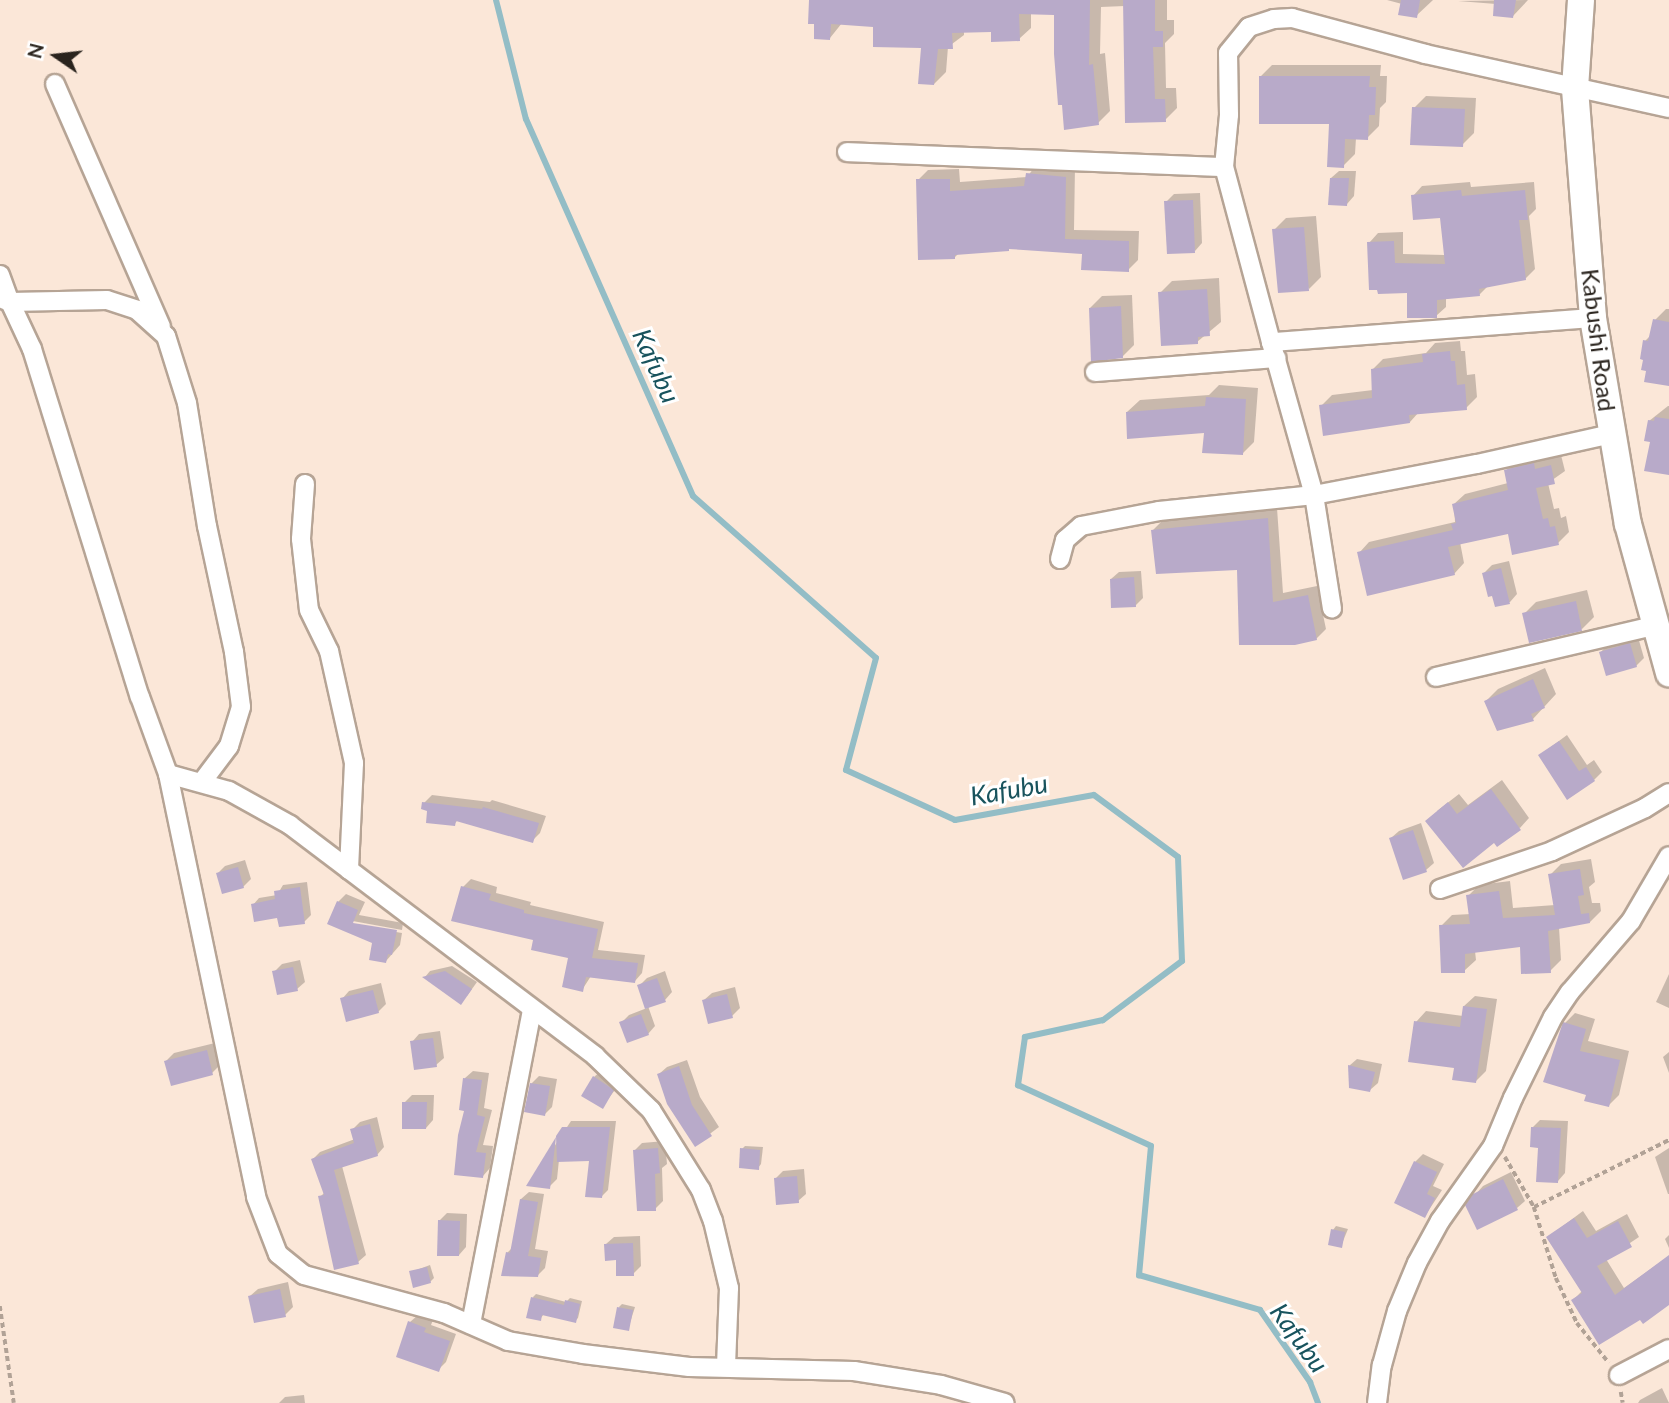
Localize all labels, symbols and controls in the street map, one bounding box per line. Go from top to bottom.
north arrow [21,21,91,91]
text: N [22,41,48,61]
street label: Kabushi Road [1576,267,1622,413]
water label: Kafubu [626,324,686,408]
water label: Kafubu [968,768,1050,812]
water label: Kafubu [1263,1297,1335,1379]

